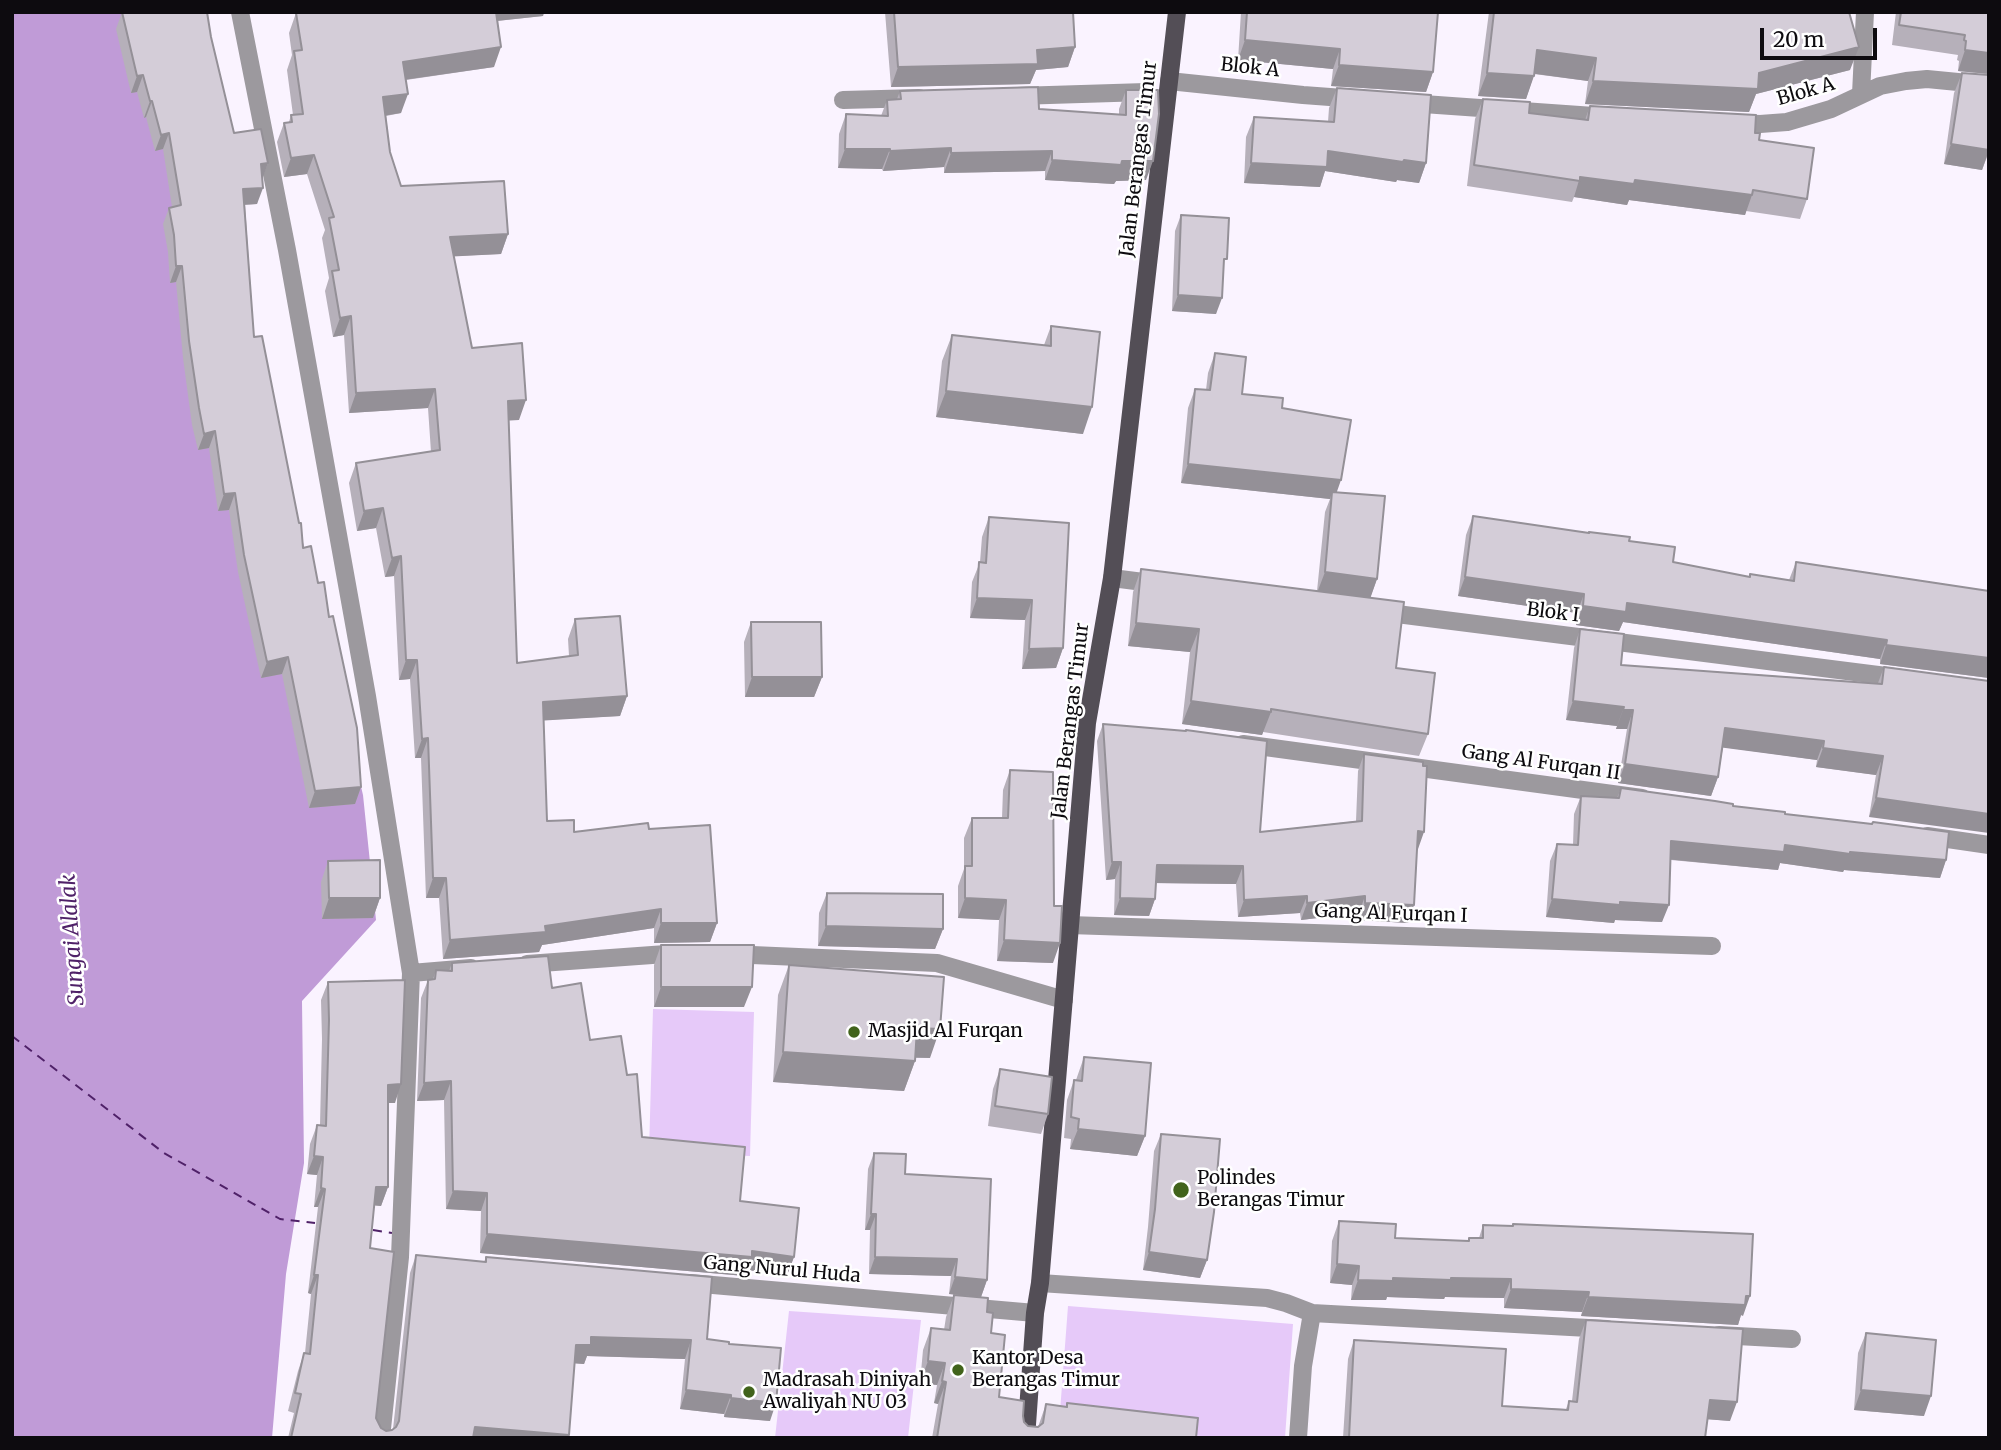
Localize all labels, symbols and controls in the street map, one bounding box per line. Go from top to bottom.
scale bar [1763,14,1880,58]
text: 20 m [1773,26,1824,53]
street label: Blok A [1219,54,1281,82]
street label: Jalan Berangas Timur [1116,59,1162,259]
street label: Blok A [1774,73,1838,111]
street label: Blok I [1525,598,1581,628]
street label: Jalan Berangas Timur [1048,621,1094,821]
street label: Gang Al Furqan II [1460,741,1622,785]
water label: Sungai Alalak [56,873,90,1007]
street label: Gang Al Furqan I [1314,900,1468,928]
place label: Masjid Al Furqan [868,1021,1023,1043]
marker: Masjid Al Furqan [846,1024,862,1040]
place label: Polindes Berangas Timur [1197,1168,1345,1212]
marker: Polindes Berangas Timur [1171,1180,1191,1200]
street label: Gang Nurul Huda [702,1252,862,1288]
place label: Kantor Desa Berangas Timur [972,1348,1120,1392]
marker: Kantor Desa Berangas Timur [950,1362,966,1378]
place label: Madrasah Diniyah Awaliyah NU 03 [763,1370,931,1414]
marker: Madrasah Diniyah Awaliyah NU 03 [741,1384,757,1400]

